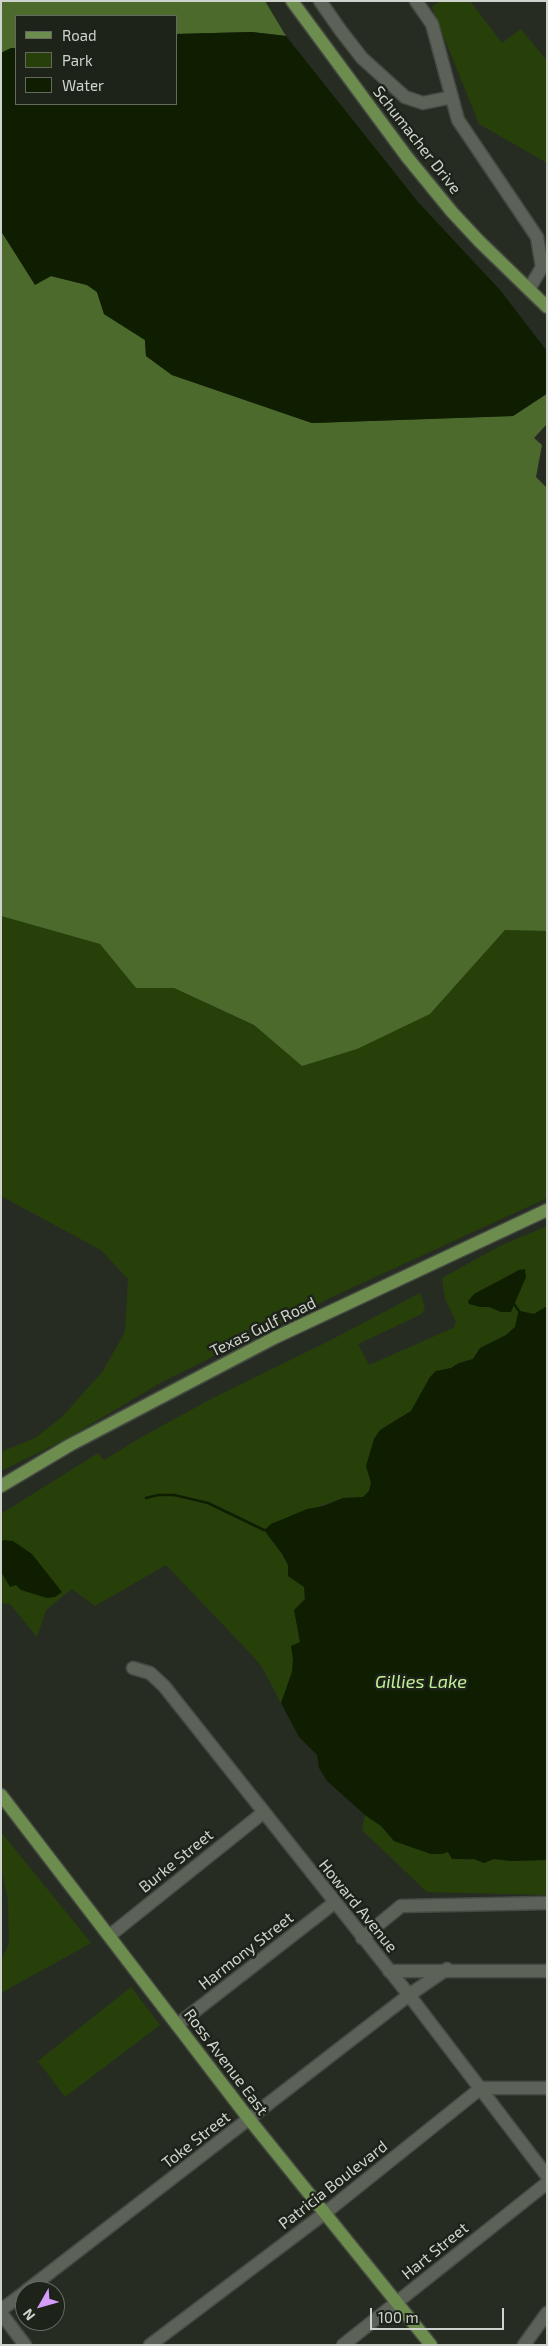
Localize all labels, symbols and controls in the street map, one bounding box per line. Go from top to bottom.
legend [15,15,178,105]
text: Road [62,26,97,44]
text: Park [62,51,93,69]
text: Water [62,76,104,94]
street label: Schumacher Drive [369,82,465,198]
street label: Texas Gulf Road [207,1293,319,1361]
water label: Gillies Lake [375,1671,467,1693]
street label: Burke Street [135,1825,217,1897]
street label: Howard Avenue [315,1856,401,1956]
street label: Harmony Street [195,1908,297,1994]
street label: Ross Avenue East [180,2005,272,2119]
street label: Toke Street [158,2107,234,2173]
street label: Patricia Boulevard [275,2137,391,2233]
street label: Hart Street [398,2218,472,2284]
north arrow [15,2281,65,2331]
scale bar [373,2298,507,2330]
text: N [19,2306,38,2324]
text: 100 m [378,2308,419,2326]

